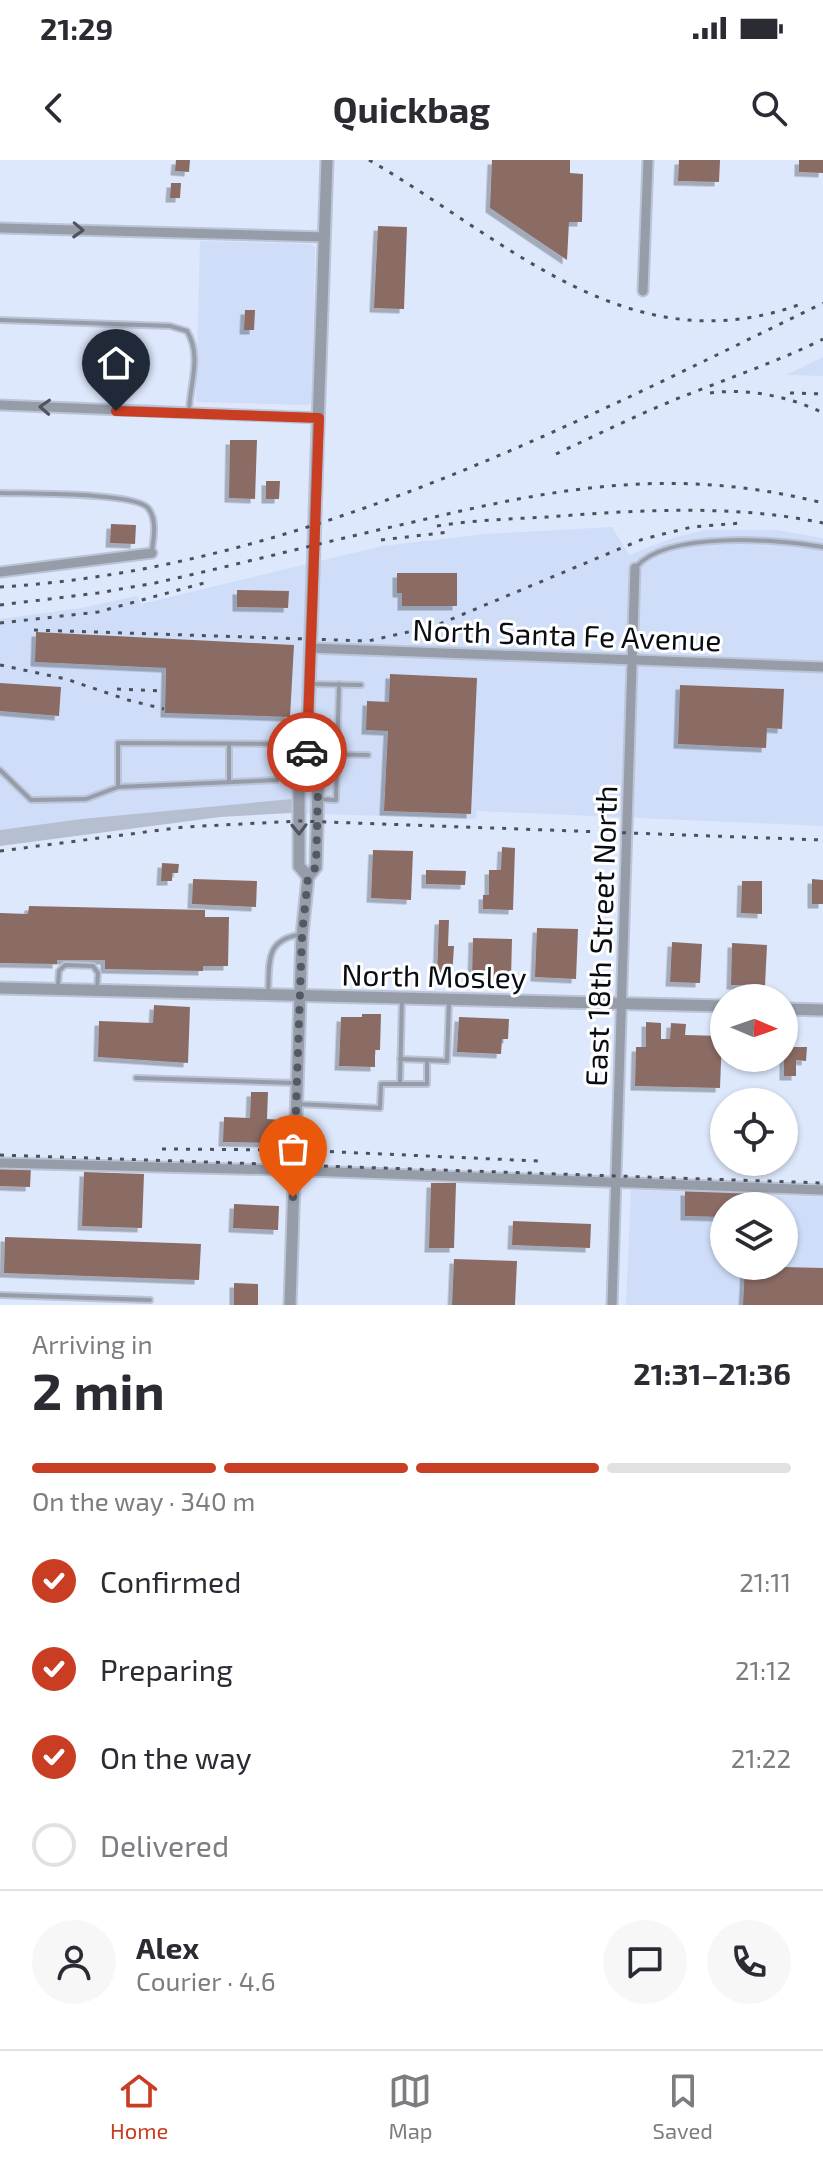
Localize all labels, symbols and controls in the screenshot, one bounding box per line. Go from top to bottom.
text: 21:29 [40,10,113,46]
icon: back [32,86,76,130]
icon: search [747,86,791,130]
text: Quickbag [333,87,490,130]
one-way arrow [72,222,85,239]
pin [82,329,150,411]
icon: home [94,341,138,385]
one-way arrow [38,399,51,416]
street label: North Santa Fe Avenue [412,611,722,657]
courier [267,712,347,792]
icon: car [285,730,329,774]
street label: East 18th Street North [577,785,623,1087]
one-way arrow [290,823,308,836]
street label: North Mosley [341,955,527,995]
north arrow [710,984,798,1072]
map controls [710,984,798,1280]
button: locate [710,1088,798,1176]
pin [259,1115,327,1197]
icon: bag [271,1127,315,1171]
button: layers [710,1192,798,1280]
text: Arriving in [32,1328,153,1359]
text: 21:31–21:36 [633,1355,791,1391]
text: 2 min [32,1358,165,1420]
text: On the way · 340 m [32,1485,255,1516]
icon: check [32,1559,76,1603]
text: Confirmed [100,1563,241,1599]
text: 21:11 [739,1566,791,1597]
icon: check [32,1647,76,1691]
text: Preparing [100,1651,233,1687]
text: 21:12 [735,1654,791,1685]
icon: check [32,1735,76,1779]
text: On the way [100,1739,252,1775]
text: 21:22 [731,1742,791,1773]
text: Delivered [100,1827,229,1863]
button: person [32,1920,116,2004]
button: chat [603,1920,687,2004]
button: phone [707,1920,791,2004]
text: Alex [136,1929,199,1965]
text: Courier · 4.6 [136,1965,276,1996]
tab: Home [110,2069,168,2143]
tab: Map [388,2069,433,2143]
tab: Saved [653,2069,713,2143]

